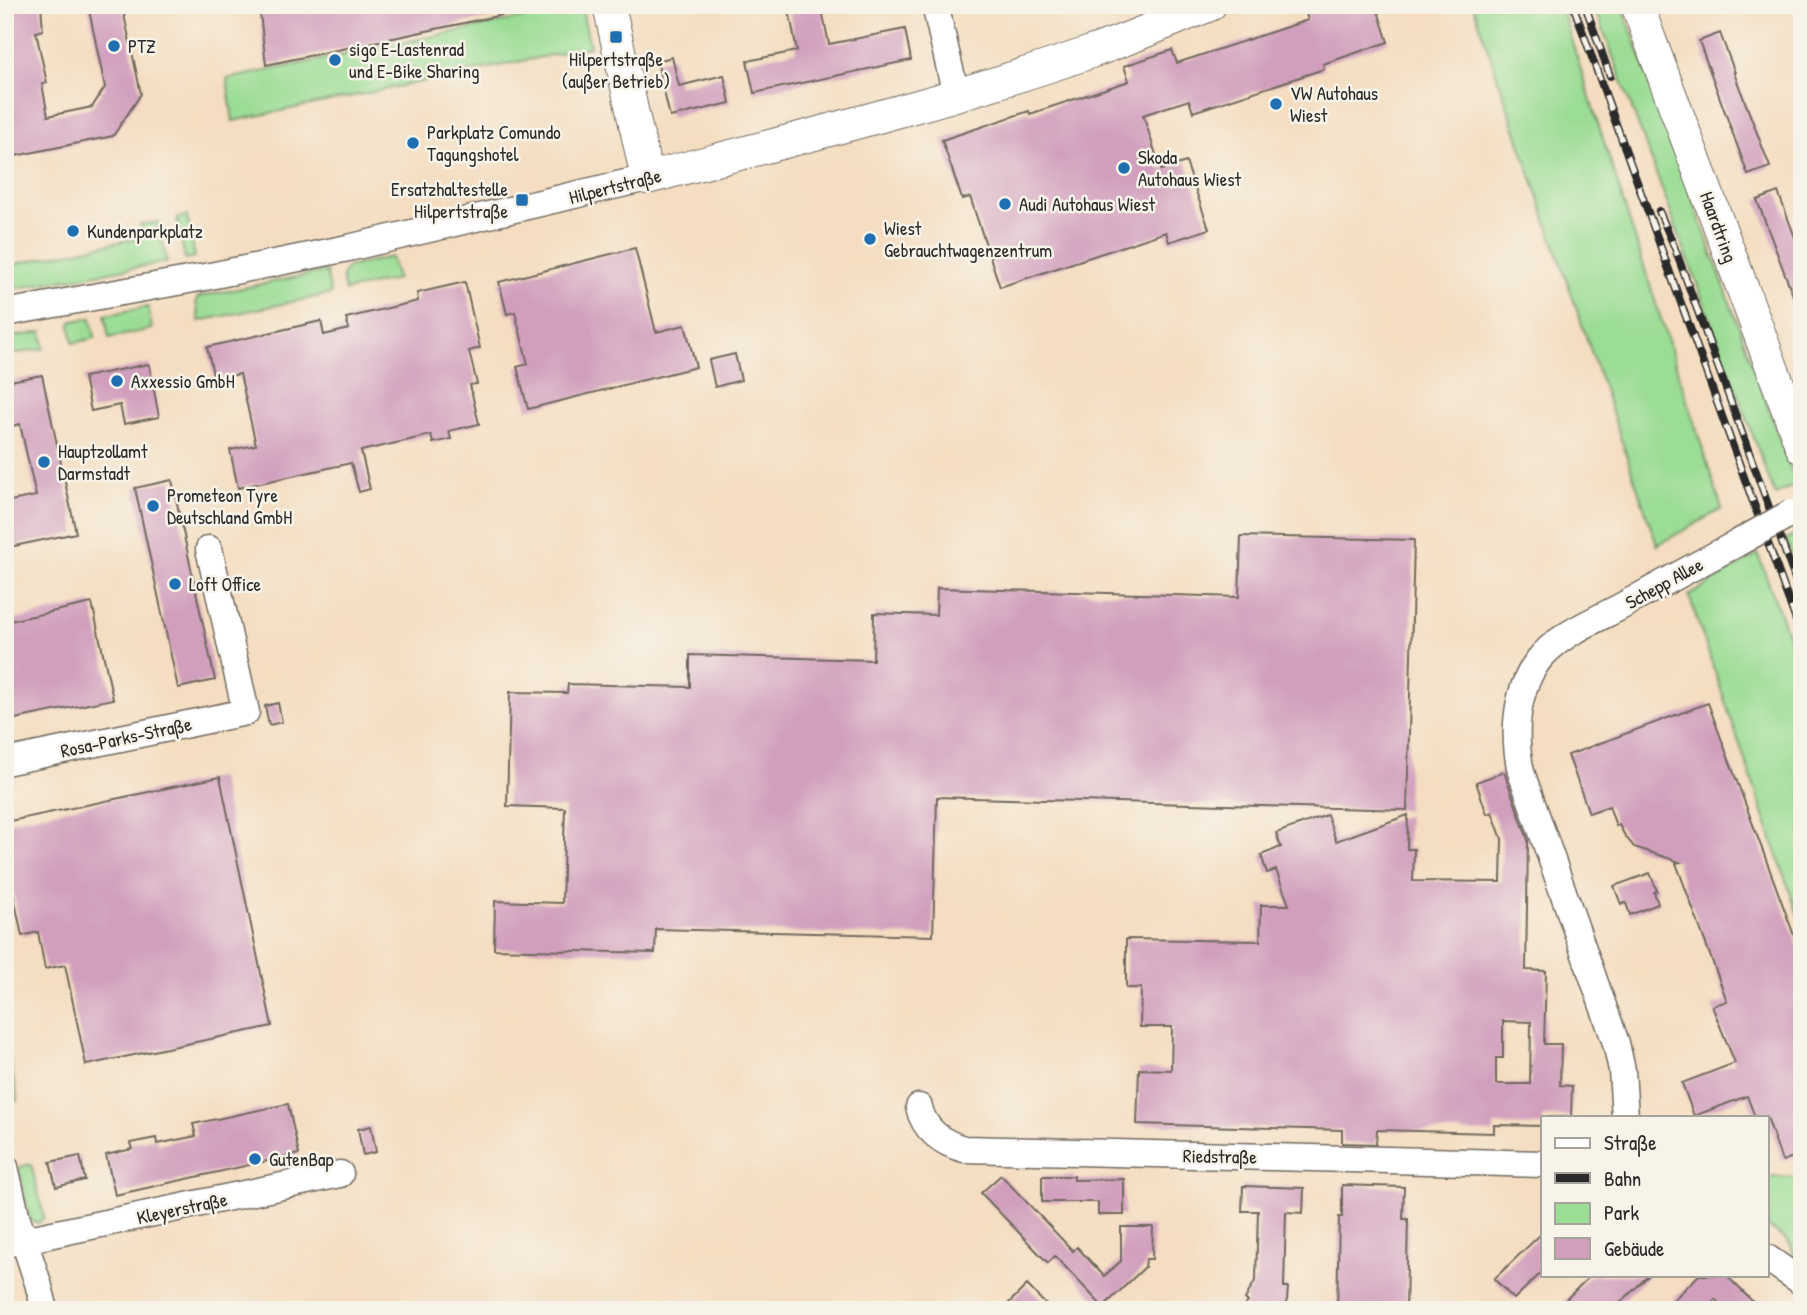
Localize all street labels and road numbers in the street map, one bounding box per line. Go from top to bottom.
street label: Hilpertstraße [566,162,664,210]
street label: Haardtring [1694,188,1744,266]
street label: Schepp Allee [1621,551,1708,615]
street label: Rosa-Parks-Straße [58,710,194,764]
street label: Riedstraße [1183,1142,1258,1170]
street label: Kleyerstraße [134,1186,230,1230]

